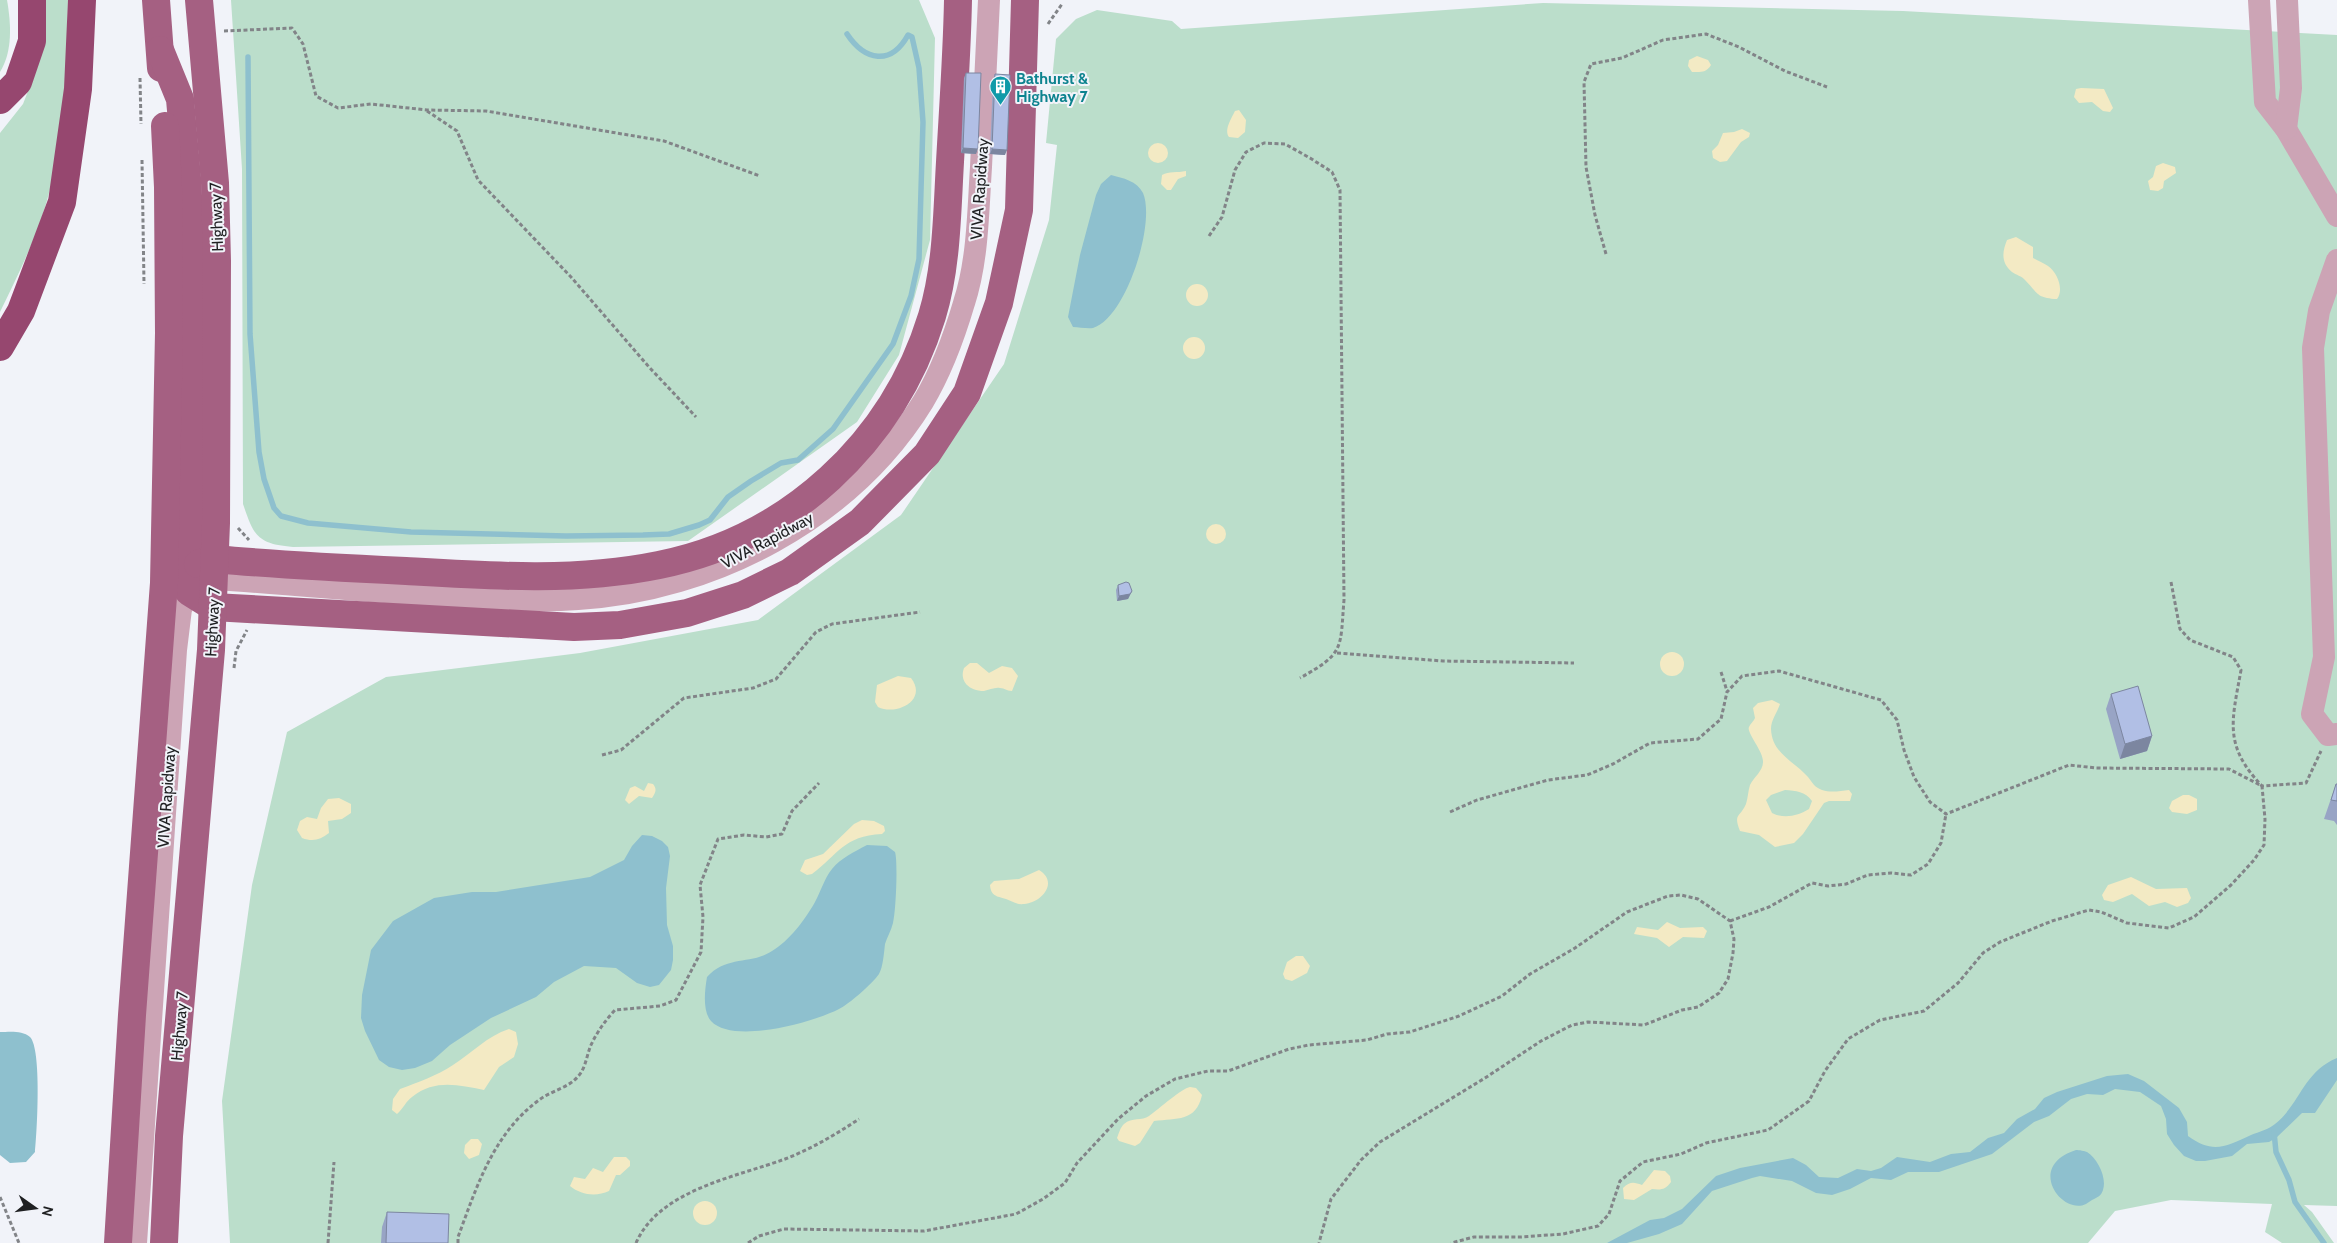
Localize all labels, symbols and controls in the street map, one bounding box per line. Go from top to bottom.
place label: Bathurst & Highway 7 [1016,69,1088,106]
building icon: Bathurst & Highway 7 [988,75,1012,106]
street label: VIVA Rapidway [966,138,993,240]
street label: Highway 7 [206,182,227,252]
street label: VIVA Rapidway [718,508,817,573]
street label: Highway 7 [201,587,224,657]
street label: VIVA Rapidway [153,746,180,848]
street label: Highway 7 [167,991,192,1062]
north arrow [10,1183,60,1233]
text: N [38,1204,58,1218]

